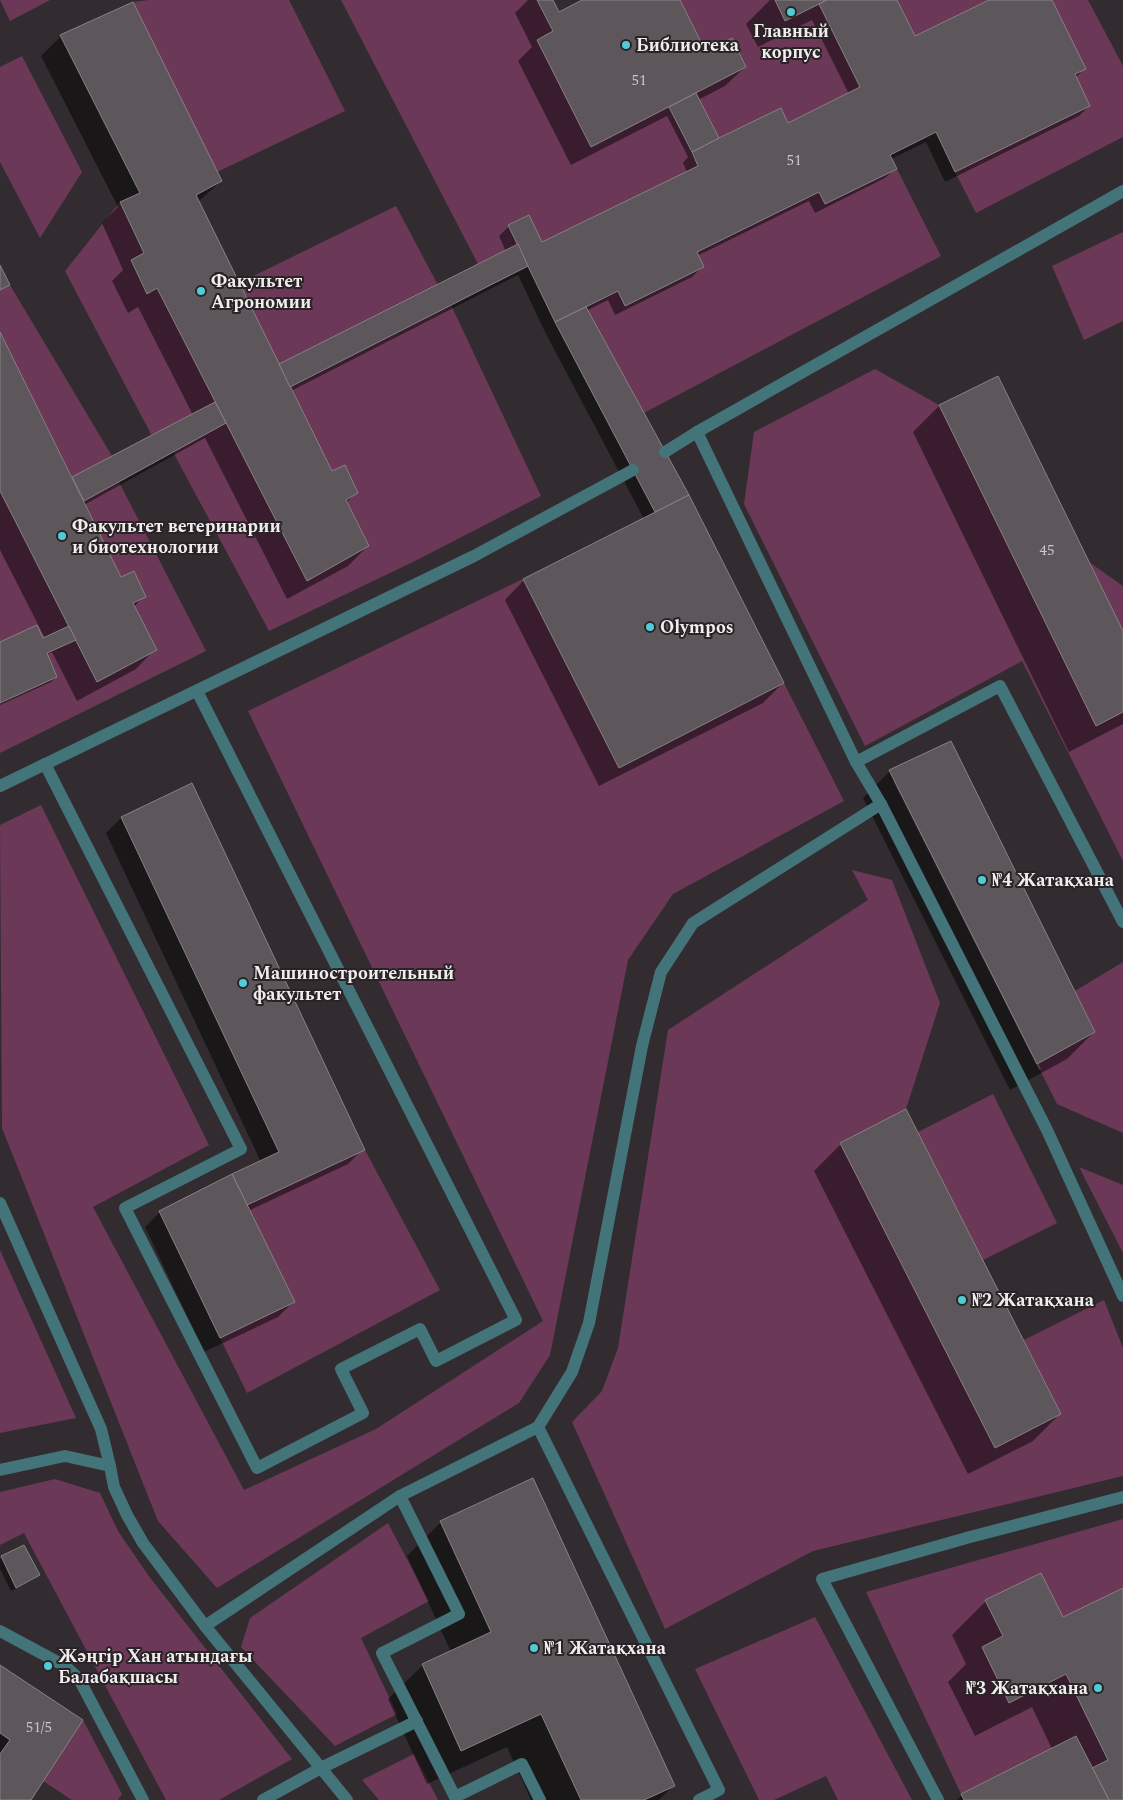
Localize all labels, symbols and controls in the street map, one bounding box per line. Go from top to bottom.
marker: Главный корпус [785,6,797,18]
place label: Главный корпус [753,18,829,66]
place label: Библиотека [636,32,740,59]
marker: Библиотека [620,39,632,51]
house number: 51 [631,69,647,92]
house number: 51 [786,149,802,172]
place label: Факультет Агрономии [211,268,312,316]
marker: Факультет Агрономии [195,285,207,297]
place label: Факультет ветеринарии и биотехнологии [72,513,281,561]
marker: Факультет ветеринарии и биотехнологии [56,530,68,542]
house number: 45 [1039,539,1055,562]
place label: Olympos [660,614,734,641]
marker: Olympos [644,621,656,633]
place label: №4 Жатақхана [992,867,1115,894]
marker: №4 Жатақхана [976,874,988,886]
place label: Машиностроительный факультет [253,960,454,1008]
marker: Машиностроительный факультет [237,977,249,989]
place label: №2 Жатақхана [972,1287,1095,1314]
marker: №2 Жатақхана [956,1294,968,1306]
place label: №1 Жатақхана [544,1635,667,1662]
marker: №1 Жатақхана [528,1642,540,1654]
place label: Жәңгір Хан атындағы Балабақшасы [58,1643,253,1691]
marker: Жәңгір Хан атындағы Балабақшасы [42,1660,54,1672]
place label: №3 Жатақхана [966,1675,1089,1702]
marker: №3 Жатақхана [1092,1682,1104,1694]
house number: 51/5 [26,1716,52,1739]

